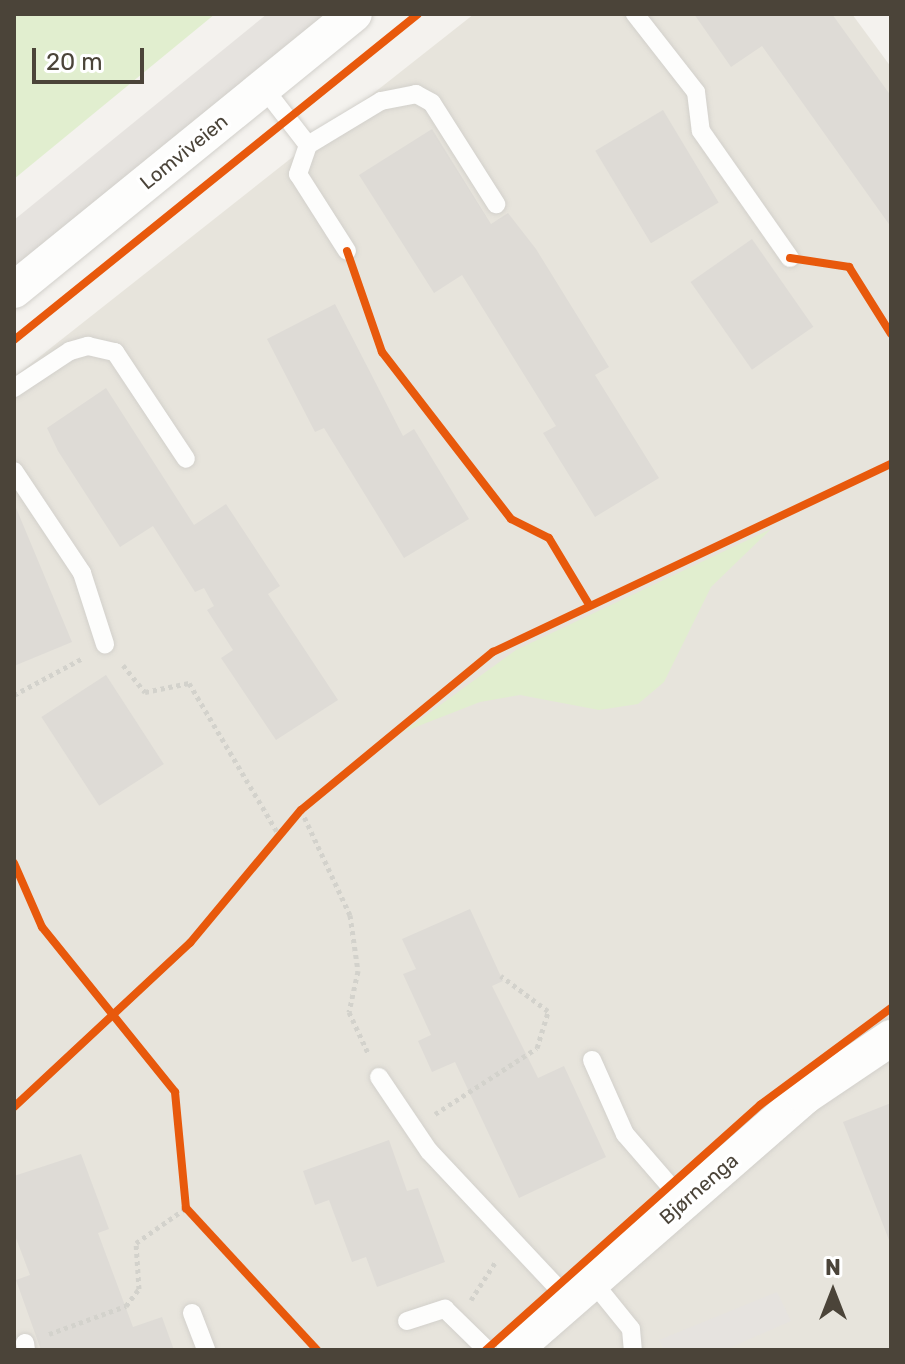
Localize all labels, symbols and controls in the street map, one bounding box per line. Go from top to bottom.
scale bar [36,32,148,82]
text: 20 m [46,48,103,76]
street label: Lomviveien [135,109,233,195]
street label: Bjørnenga [655,1148,743,1230]
north arrow [793,1252,873,1332]
text: N [825,1254,841,1281]

